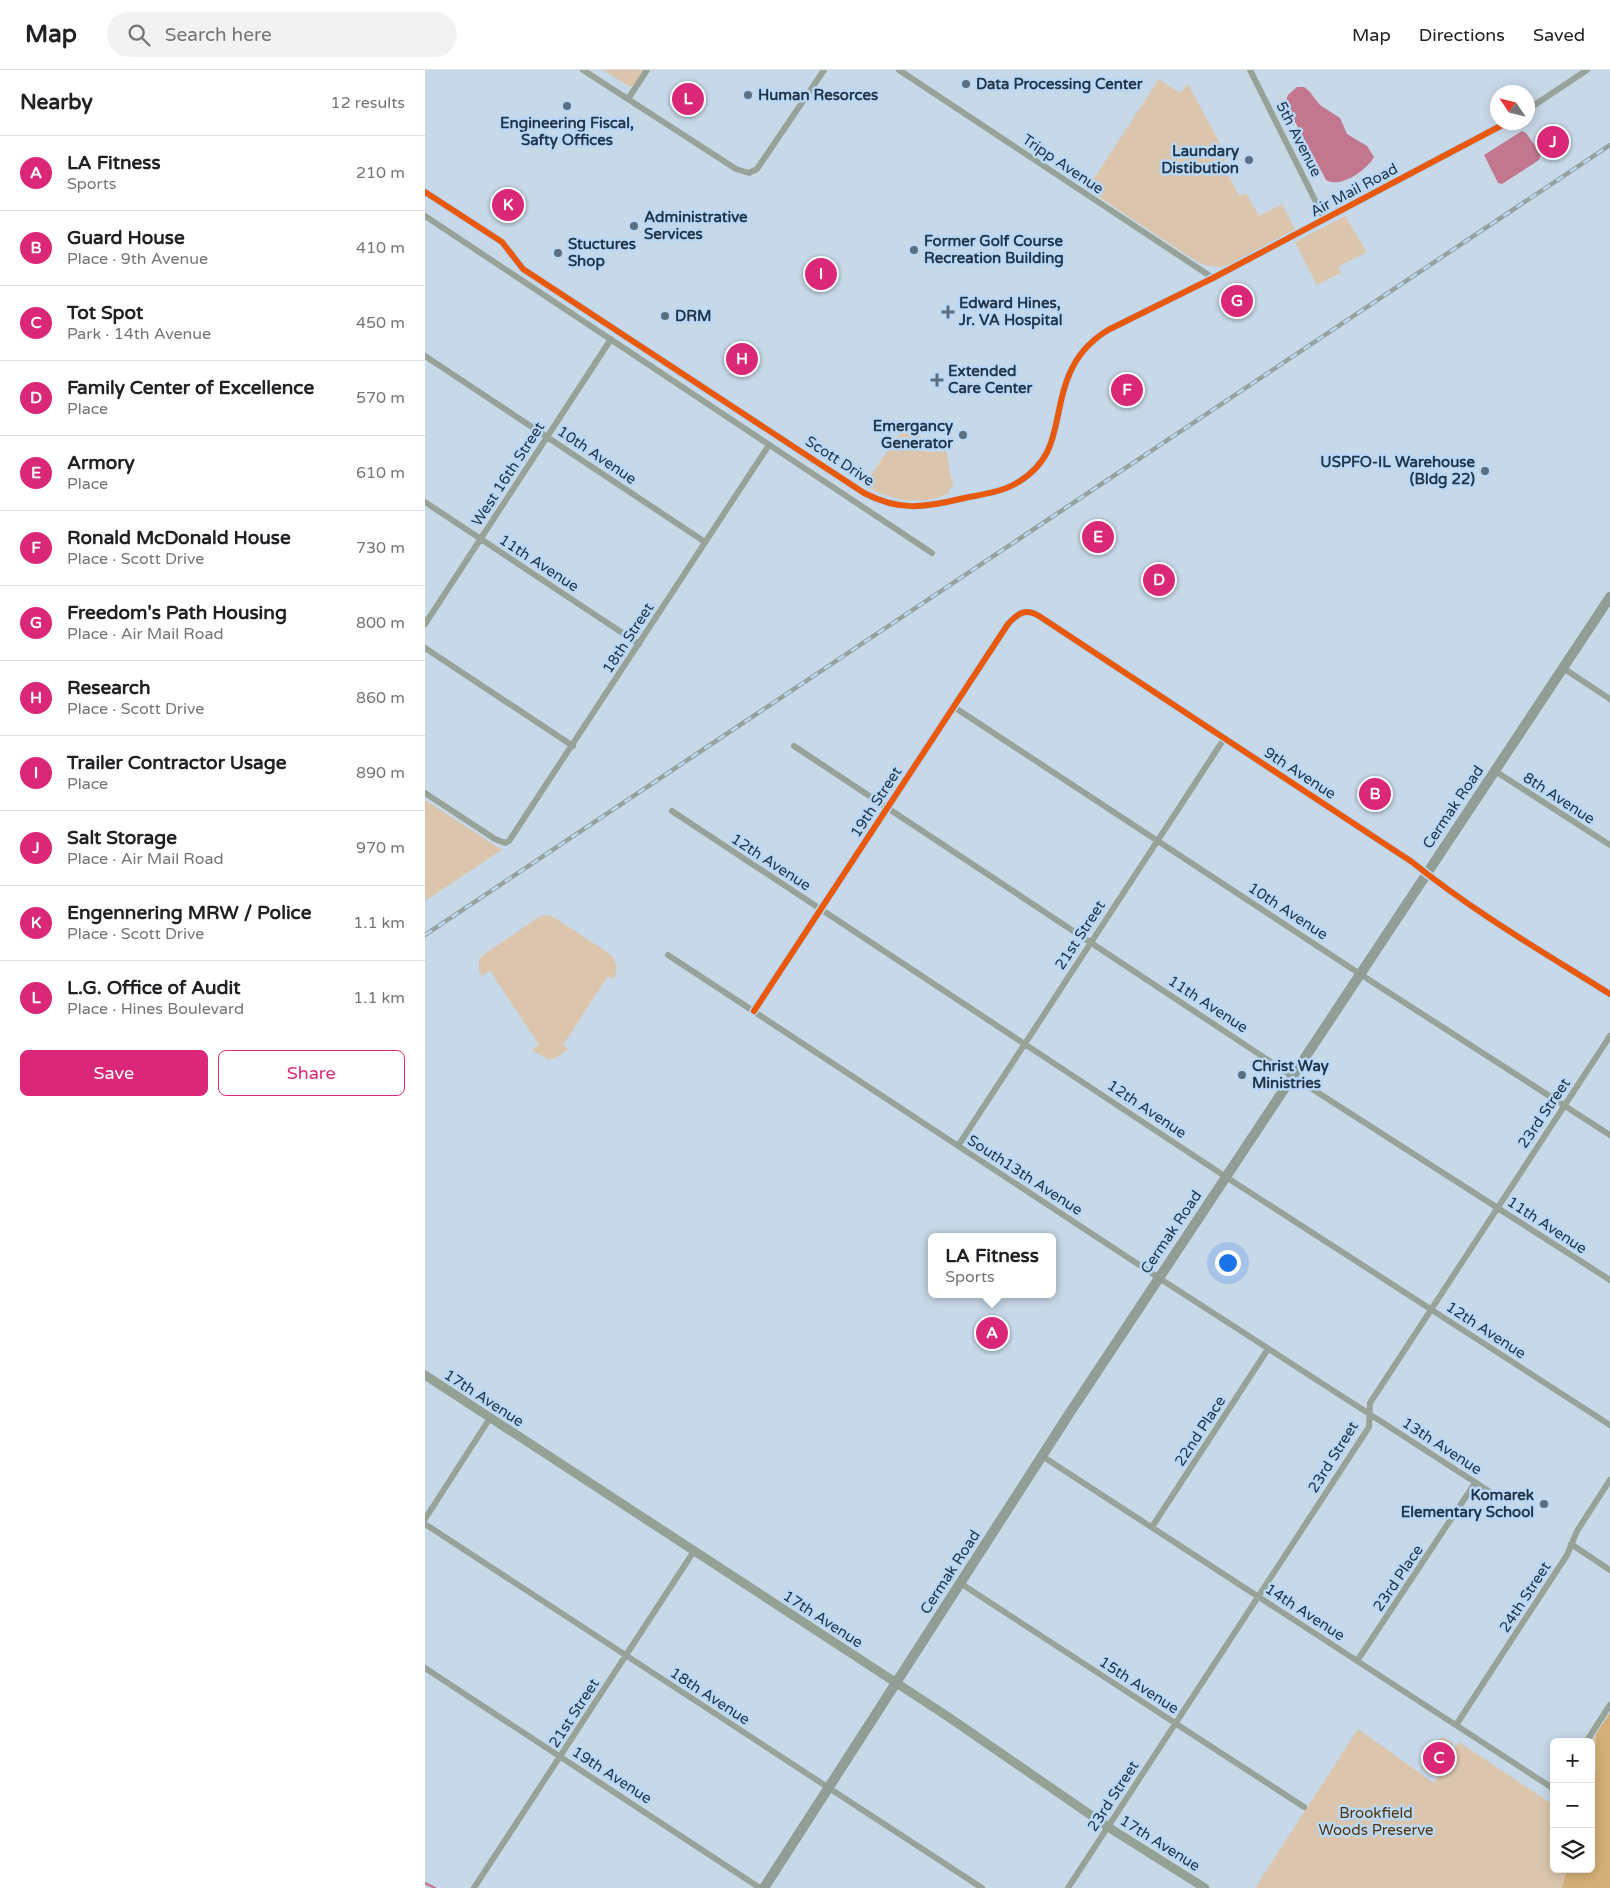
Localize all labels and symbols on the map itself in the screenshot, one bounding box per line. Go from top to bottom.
place label: Data Processing Center [976,75,1143,94]
marker: Data Processing Center [960,78,972,90]
pin: L [672,80,704,118]
north arrow [1490,85,1535,130]
place label: Human Resorces [758,86,878,104]
marker: Human Resorces [742,89,754,101]
street label: 5th Avenue [1272,98,1326,180]
marker: Engineering Fiscal, Safty Offices [561,100,573,112]
place label: Engineering Fiscal, Safty Offices [500,114,634,150]
pin: J [1537,123,1569,161]
street label: Tripp Avenue [1019,130,1107,198]
place label: Laundary Distibution [1161,142,1239,177]
marker: Laundary Distibution [1243,154,1255,166]
street label: Air Mail Road [1307,159,1401,221]
pin: K [492,186,524,224]
place label: Administrative Services [644,208,748,243]
marker: Administrative Services [628,220,640,232]
place label: Former Golf Course Recreation Building [924,232,1064,268]
place label: Stuctures Shop [568,235,636,271]
marker: Former Golf Course Recreation Building [908,244,920,256]
marker: Stuctures Shop [552,247,564,259]
pin: I [805,255,837,293]
pin: G [1221,282,1253,320]
place label: Edward Hines, Jr. VA Hospital [958,294,1062,330]
marker: Edward Hines, Jr. VA Hospital [941,305,955,319]
place label: DRM [675,307,711,325]
marker: DRM [659,310,671,322]
pin: H [726,340,758,378]
place label: Extended Care Center [948,362,1033,397]
pin: F [1111,371,1143,409]
marker: Extended Care Center [930,373,944,387]
place label: Emergancy Generator [873,417,953,452]
street label: West 16th Street [468,418,548,529]
street label: 10th Avenue [554,422,640,488]
marker: Emergancy Generator [957,429,969,441]
street label: Scott Drive [802,432,878,490]
place label: USPFO-IL Warehouse (Bldg 22) [1320,453,1476,489]
marker: USPFO-IL Warehouse (Bldg 22) [1479,465,1491,477]
pin: E [1082,518,1114,556]
street label: 11th Avenue [496,531,582,595]
pin: D [1143,561,1175,599]
street label: 18th Street [599,599,658,677]
street label: 9th Avenue [1261,743,1339,803]
street label: Cermak Road [1419,762,1487,852]
street label: 19th Street [847,763,906,841]
street label: 8th Avenue [1520,768,1598,828]
pin: B [1359,775,1391,813]
street label: 12th Avenue [728,830,814,894]
street label: 10th Avenue [1245,879,1331,943]
street label: 21st Street [1051,897,1109,973]
street label: 11th Avenue [1165,972,1251,1036]
place label: Christ Way Ministries [1252,1057,1329,1092]
marker: Christ Way Ministries [1236,1069,1248,1081]
street label: 23rd Street [1514,1074,1574,1151]
street label: 12th Avenue [1104,1076,1190,1142]
street label: South13th Avenue [964,1131,1086,1219]
street label: Cermak Road [1137,1187,1205,1277]
street label: 11th Avenue [1504,1193,1590,1257]
your location [1215,1250,1241,1276]
street label: 12th Avenue [1443,1298,1529,1362]
pin: A [976,1314,1008,1352]
street label: 17th Avenue [441,1366,527,1430]
street label: 22nd Place [1171,1393,1229,1469]
street label: 13th Avenue [1399,1414,1485,1478]
street label: 23rd Street [1304,1418,1362,1496]
place label: Komarek Elementary School [1401,1486,1534,1522]
marker: Komarek Elementary School [1538,1498,1550,1510]
street label: Cermak Road [916,1527,984,1617]
street label: 23rd Place [1369,1541,1427,1615]
street label: 24th Street [1496,1558,1555,1636]
street label: 14th Avenue [1262,1580,1348,1644]
street label: 17th Avenue [780,1587,866,1651]
street label: 15th Avenue [1096,1653,1182,1717]
street label: 18th Avenue [667,1664,753,1728]
street label: 21st Street [545,1675,603,1751]
pin: C [1423,1739,1455,1777]
street label: 19th Avenue [569,1743,655,1807]
street label: 23rd Street [1084,1757,1143,1835]
park label: Brookfield Woods Preserve [1318,1804,1434,1839]
street label: 17th Avenue [1117,1811,1203,1875]

